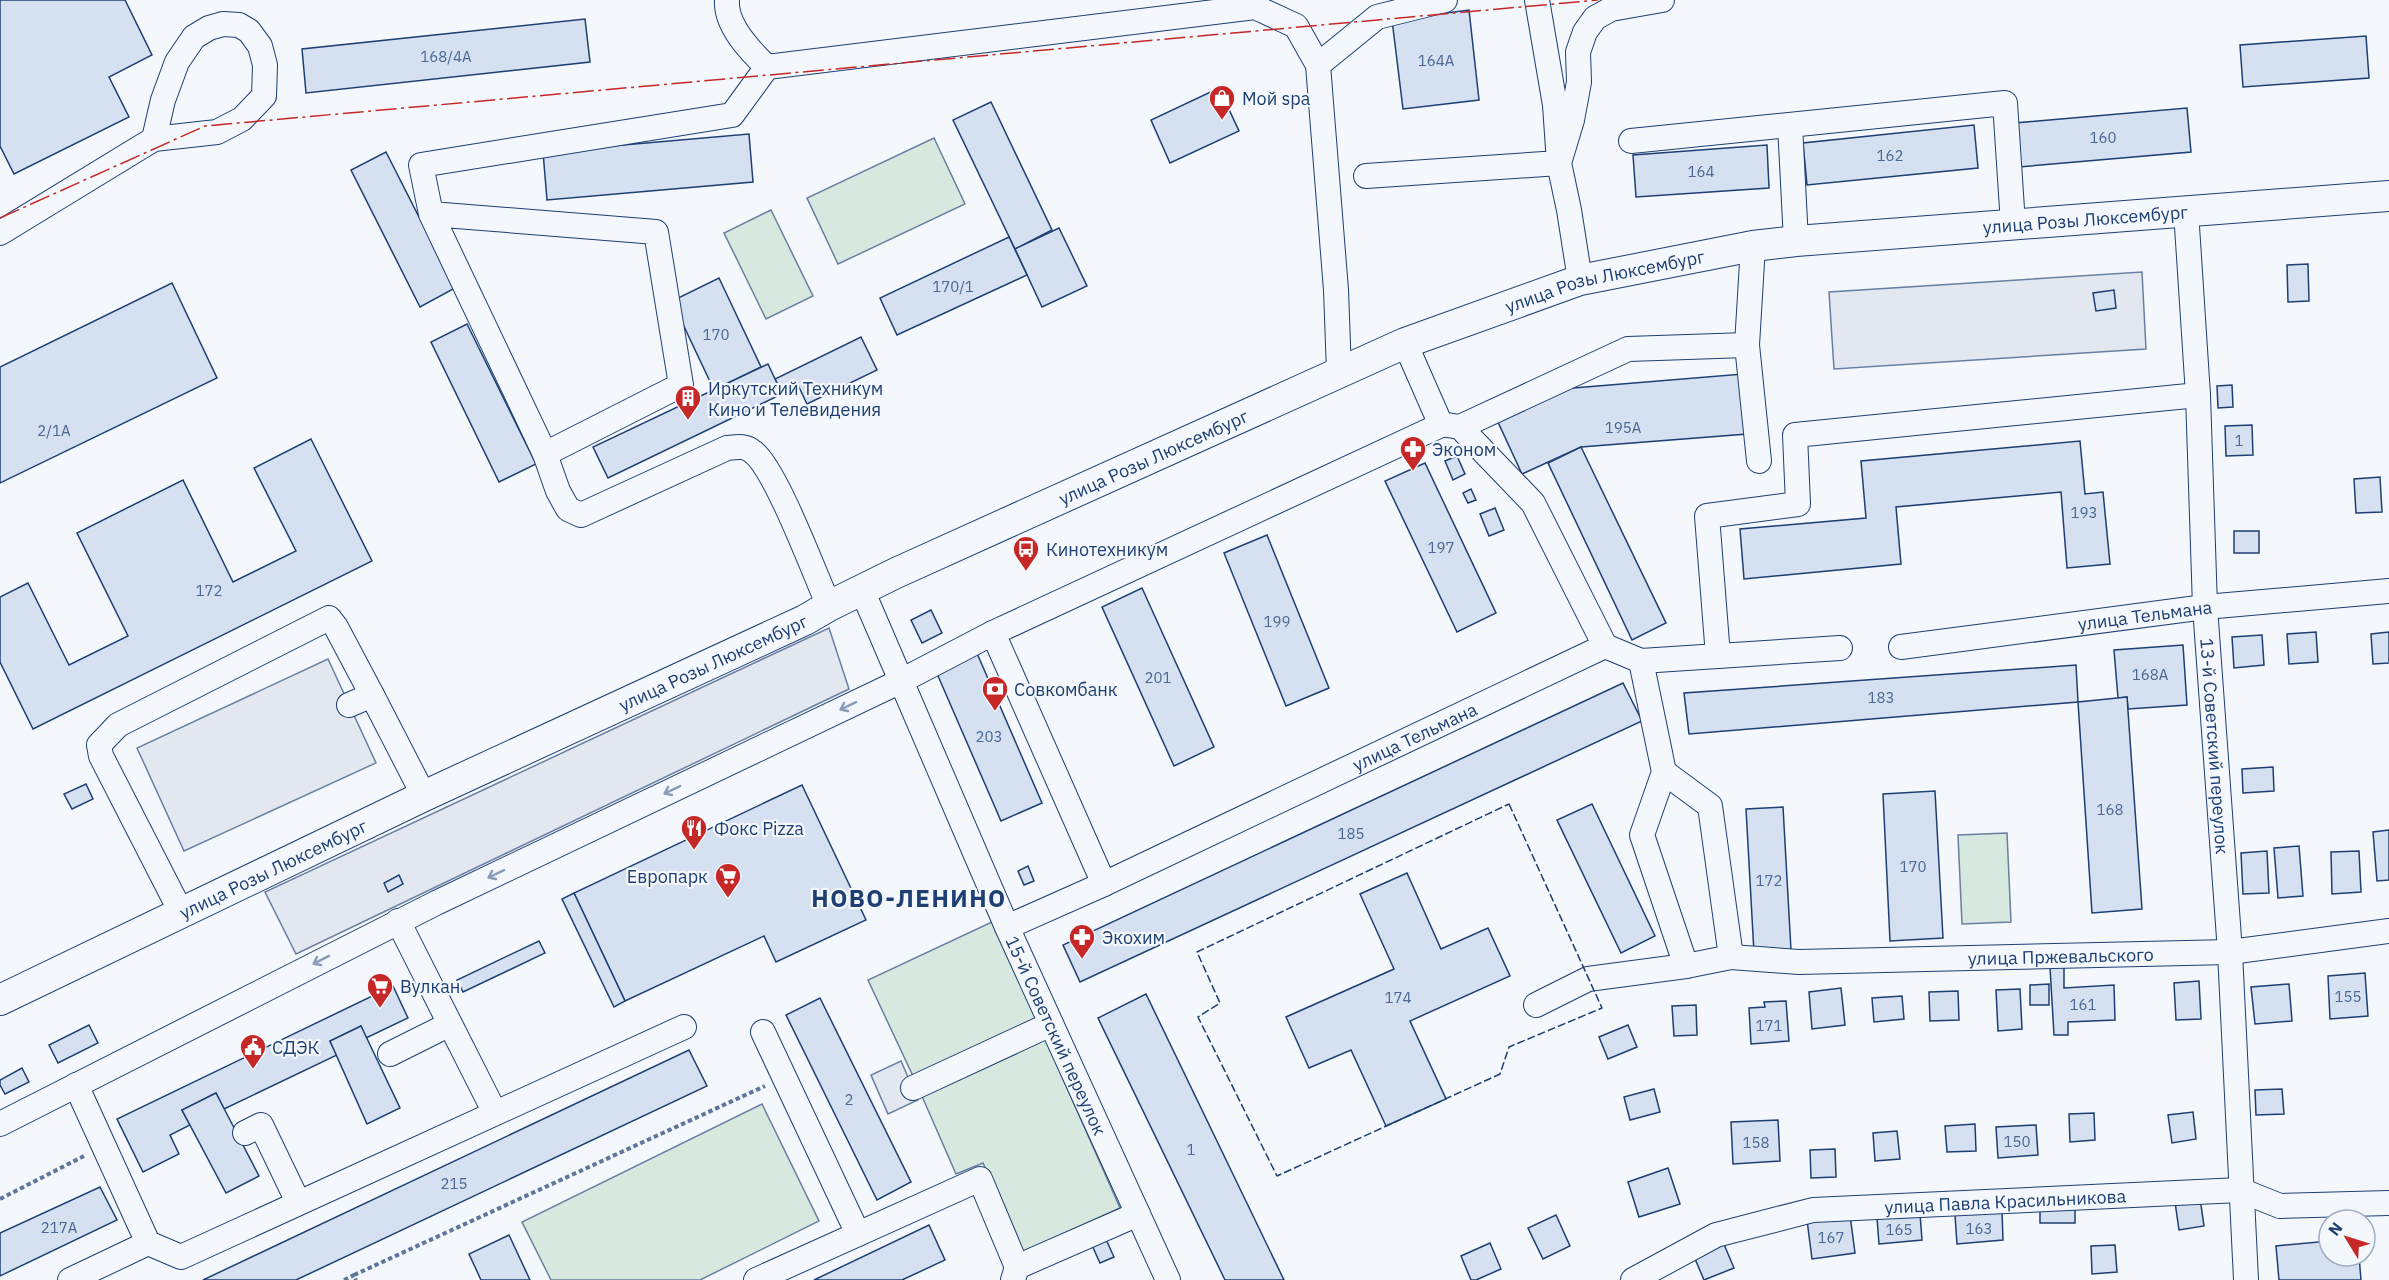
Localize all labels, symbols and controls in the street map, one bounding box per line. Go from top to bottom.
house number: 168/4А [420,47,472,66]
house number: 164А [1418,51,1455,70]
shop icon: Мой spa [1207,83,1237,121]
place label: Мой spa [1242,87,1311,110]
house number: 160 [2089,128,2117,147]
house number: 162 [1876,146,1904,165]
house number: 164 [1687,162,1715,181]
street label: улица Розы Люксембург [1982,200,2189,238]
street label: улица Розы Люксембург [1502,244,1707,318]
house number: 170/1 [932,277,974,296]
house number: 170 [702,325,730,344]
place label: Иркутский Техникум Кино и Телевидения [708,377,883,421]
building icon: Иркутский Техникум Кино и Телевидения [673,383,703,421]
street label: улица Розы Люксембург [1055,404,1252,510]
house number: 195А [1605,418,1642,437]
house number: 2/1А [37,421,71,440]
house number: 1 [2234,431,2244,450]
pharmacy icon: Эконом [1398,434,1428,472]
place label: Эконом [1432,438,1496,461]
house number: 193 [2070,503,2098,522]
bus stop icon: Кинотехникум [1011,534,1041,572]
place label: Кинотехникум [1046,538,1168,561]
house number: 197 [1427,538,1455,557]
house number: 172 [195,581,223,600]
street label: улица Тельмана [2076,595,2213,635]
street label: улица Розы Люксембург [615,609,811,716]
house number: 199 [1263,612,1291,631]
street label: 13-й Советский переулок [2196,637,2234,855]
house number: 168А [2132,665,2169,684]
house number: 201 [1144,668,1172,687]
bank icon: Совкомбанк [980,674,1010,712]
place label: Совкомбанк [1014,678,1118,701]
house number: 183 [1867,688,1895,707]
street label: улица Тельмана [1349,697,1481,776]
one-way arrow [839,700,857,712]
house number: 203 [975,727,1003,746]
one-way arrow [663,784,681,796]
house number: 168 [2096,800,2124,819]
restaurant icon: Фокс Pizza [679,813,709,851]
street label: улица Розы Люксембург [175,814,371,924]
place label: Фокс Pizza [714,817,804,840]
house number: 185 [1337,824,1365,843]
house number: 170 [1899,857,1927,876]
supermarket icon: Европарк [713,861,743,899]
place label: Европарк [627,865,708,888]
one-way arrow [487,868,505,880]
house number: 172 [1755,871,1783,890]
district label: НОВО-ЛЕНИНО [811,882,1007,914]
pharmacy icon: Экохим [1067,922,1097,960]
place label: Экохим [1102,926,1165,949]
street label: 15-й Советский переулок [1001,932,1112,1139]
street label: улица Пржевальского [1967,942,2154,970]
one-way arrow [313,954,330,966]
supermarket icon: Вулкан [365,971,395,1009]
place label: Вулкан [400,975,460,998]
house number: 155 [2334,987,2362,1006]
house number: 174 [1384,988,1412,1007]
house number: 161 [2069,995,2097,1014]
house number: 171 [1755,1016,1783,1035]
public building icon: СДЭК [238,1032,268,1070]
place label: СДЭК [272,1036,320,1059]
house number: 2 [844,1090,854,1109]
house number: 150 [2003,1132,2031,1151]
house number: 158 [1742,1133,1770,1152]
house number: 1 [1186,1140,1196,1159]
house number: 215 [440,1174,468,1193]
street label: улица Павла Красильникова [1884,1184,2127,1218]
north arrow [2317,1208,2377,1268]
house number: 217А [41,1218,78,1237]
text: N [2324,1218,2347,1239]
house number: 163 [1965,1219,1993,1238]
house number: 165 [1885,1220,1913,1239]
house number: 167 [1817,1228,1845,1247]

